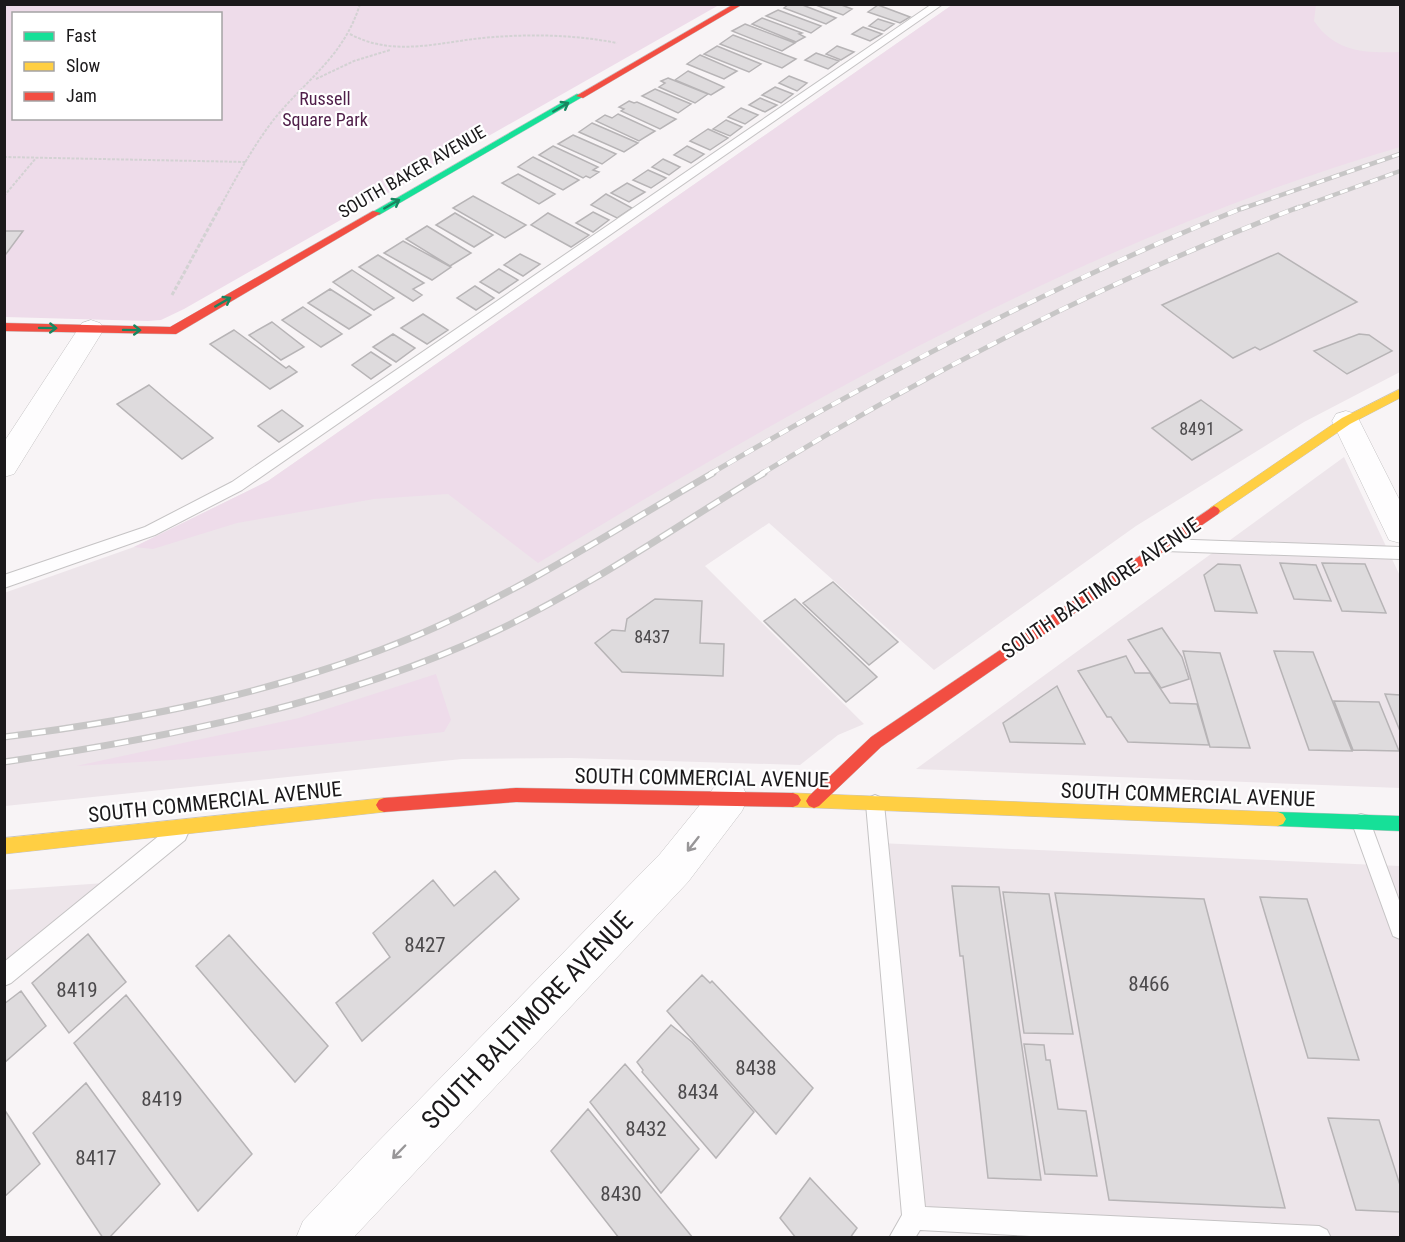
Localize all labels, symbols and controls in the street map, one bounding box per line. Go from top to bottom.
legend [12,12,222,120]
text: Fast [66,25,97,46]
text: Slow [66,55,101,76]
text: Jam [66,85,97,106]
park label: Russell Square Park [282,88,368,130]
one-way arrow [552,101,569,113]
street label: SOUTH BAKER AVENUE [334,121,489,222]
one-way arrow [383,198,400,210]
one-way arrow [214,295,231,307]
one-way arrow [37,322,57,334]
one-way arrow [121,324,141,336]
house number: 8491 [1179,418,1215,439]
street label: SOUTH BALTIMORE AVENUE [997,512,1205,664]
house number: 8437 [634,626,670,647]
street label: SOUTH COMMERCIAL AVENUE [574,764,830,792]
street label: SOUTH COMMERCIAL AVENUE [87,777,343,827]
street label: SOUTH COMMERCIAL AVENUE [1060,779,1316,811]
one-way arrow [686,836,699,852]
street label: SOUTH BALTIMORE AVENUE [415,905,639,1135]
house number: 8427 [404,933,446,957]
house number: 8466 [1128,972,1170,996]
house number: 8419 [56,978,98,1002]
house number: 8438 [735,1056,777,1080]
house number: 8434 [677,1080,719,1104]
house number: 8419 [141,1087,183,1111]
house number: 8432 [625,1117,667,1141]
one-way arrow [392,1145,406,1160]
house number: 8417 [75,1146,117,1170]
house number: 8430 [600,1182,642,1206]

